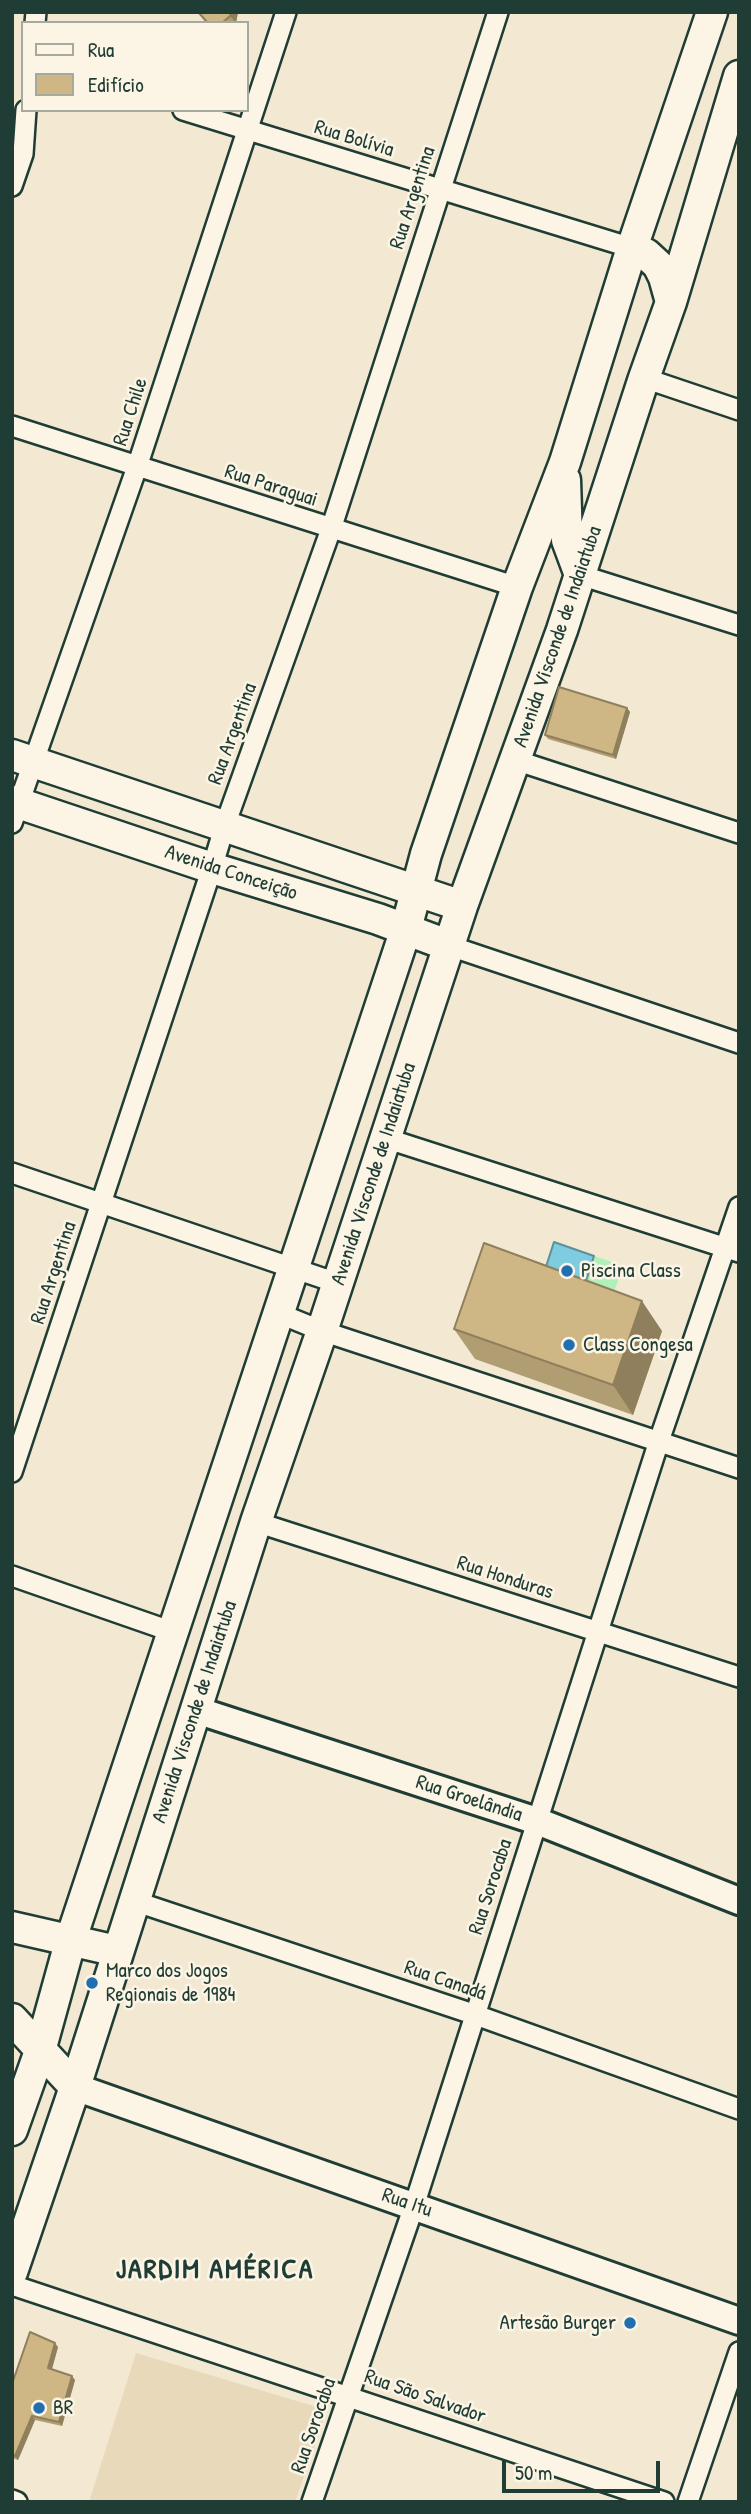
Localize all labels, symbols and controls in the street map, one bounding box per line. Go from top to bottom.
legend [21,21,248,112]
text: Rua [88,35,114,64]
text: Edifício [88,70,144,99]
street label: Rua Bolívia [311,115,397,163]
street label: Rua Argentina [385,144,441,252]
street label: Rua Chile [108,375,154,449]
street label: Rua Paraguai [221,459,321,513]
street label: Avenida Visconde de Indaiatuba [508,523,608,751]
street label: Rua Argentina [203,680,263,788]
street label: Avenida Conceição [161,840,301,906]
street label: Avenida Visconde de Indaiatuba [326,1060,422,1288]
street label: Rua Argentina [26,1219,82,1327]
place label: Piscina Class [581,1258,681,1284]
marker: Piscina Class [559,1263,575,1279]
place label: Class Congesa [583,1332,693,1358]
marker: Class Congesa [561,1337,577,1353]
street label: Rua Honduras [454,1551,556,1605]
street label: Avenida Visconde de Indaiatuba [147,1598,243,1826]
street label: Rua Groelândia [413,1770,525,1828]
street label: Rua Sorocaba [464,1836,518,1938]
street label: Rua Canadá [401,1955,489,2007]
place label: Marco dos Jogos Regionais de 1984 [106,1958,235,2008]
marker: Marco dos Jogos Regionais de 1984 [84,1975,100,1991]
street label: Rua Itu [379,2183,435,2223]
district label: JARDIM AMÉRICA [117,2254,313,2288]
place label: Artesão Burger [500,2310,616,2336]
marker: Artesão Burger [622,2315,638,2331]
street label: Rua São Salvador [361,2364,489,2430]
street label: Rua Sorocaba [286,2375,342,2477]
place label: BR [53,2395,73,2421]
marker: BR [31,2400,47,2416]
scale bar [506,2448,664,2492]
text: 50 m [515,2458,552,2487]

